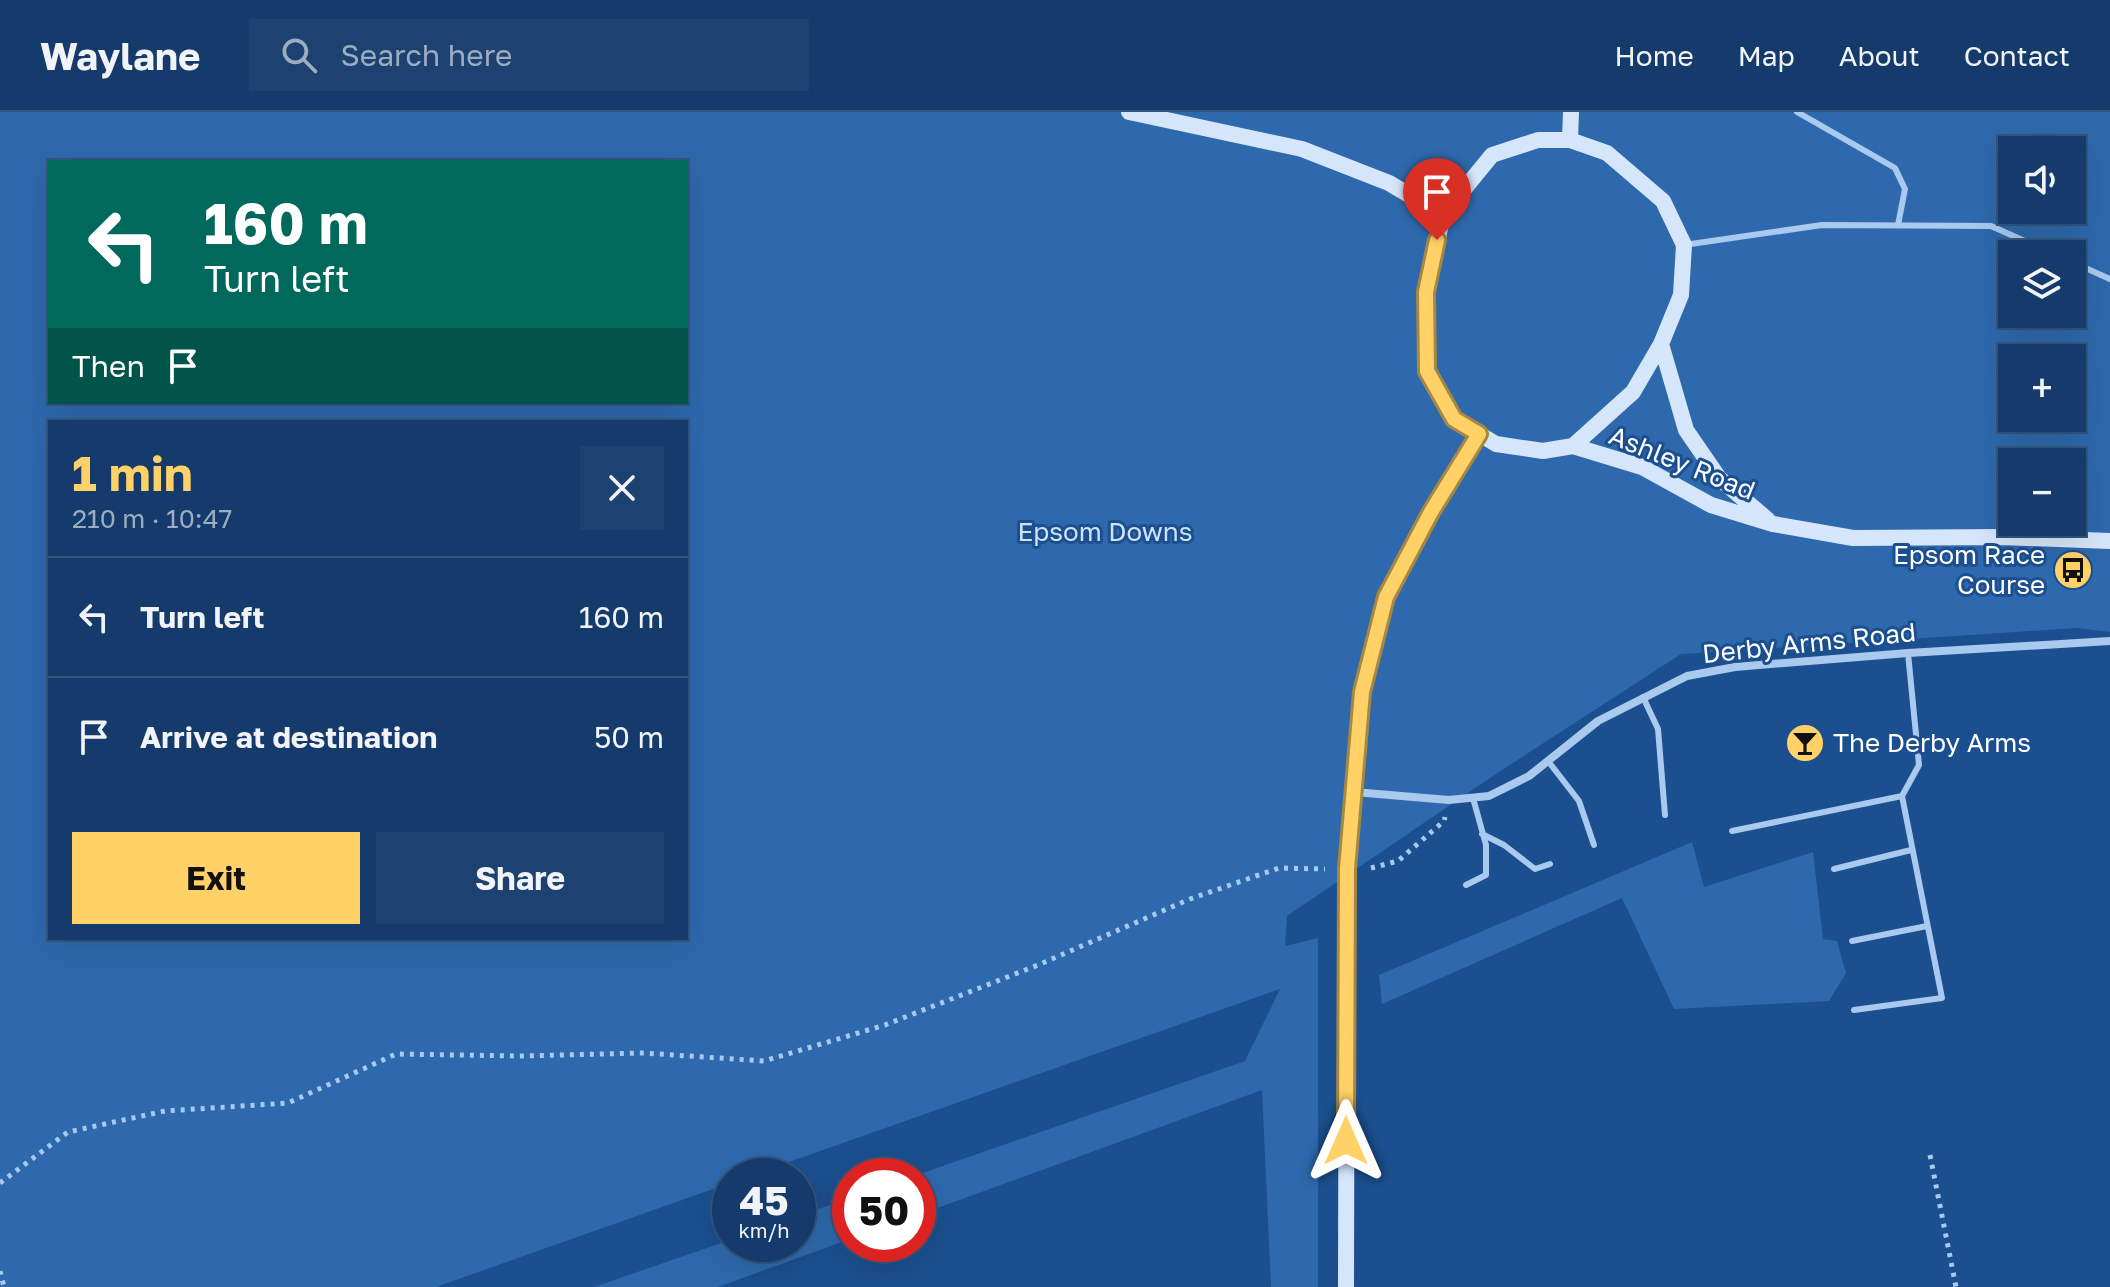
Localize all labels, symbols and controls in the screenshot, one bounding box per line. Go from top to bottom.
search box [249,19,809,91]
text: Waylane [40,33,201,78]
icon: search [277,33,321,77]
text: Search here [341,37,512,73]
text: Home [1615,39,1694,72]
text: Map [1738,39,1795,72]
text: About [1839,39,1920,72]
text: Contact [1964,39,2070,72]
map controls [1998,136,2086,536]
button: sound [1998,136,2086,224]
pin [1403,158,1471,240]
icon: arrive [1415,170,1459,214]
text: 160 m [204,189,368,256]
icon: left [72,192,176,296]
button: layers [1998,240,2086,328]
text: Turn left [204,257,350,300]
icon: arrive [161,344,205,388]
button: + [1998,344,2086,432]
text: Then [72,348,145,384]
street label: Ashley Road [1605,419,1760,506]
text: 1 min [72,444,193,502]
button: close [580,446,664,530]
button: − [1998,448,2086,536]
text: 210 m · 10:47 [72,503,232,534]
park label: Epsom Downs [1017,516,1193,547]
place label: Epsom Race Course [1893,539,2045,600]
bus stop icon: Epsom Race Course [2052,549,2094,591]
icon: left [72,595,116,639]
text: Turn left [140,599,265,635]
text: 160 m [579,599,664,635]
street label: Derby Arms Road [1701,616,1917,669]
icon: arrive [72,715,116,759]
text: Arrive at destination [140,719,437,755]
text: 50 m [594,719,664,755]
bar icon: The Derby Arms [1784,722,1826,764]
place label: The Derby Arms [1833,727,2031,758]
button: Exit [72,832,360,924]
button: Share [376,832,664,924]
position arrow [1304,1099,1388,1183]
speed limit sign: 50 [832,1158,936,1262]
text: 45 [739,1176,789,1224]
text: km/h [739,1218,789,1242]

